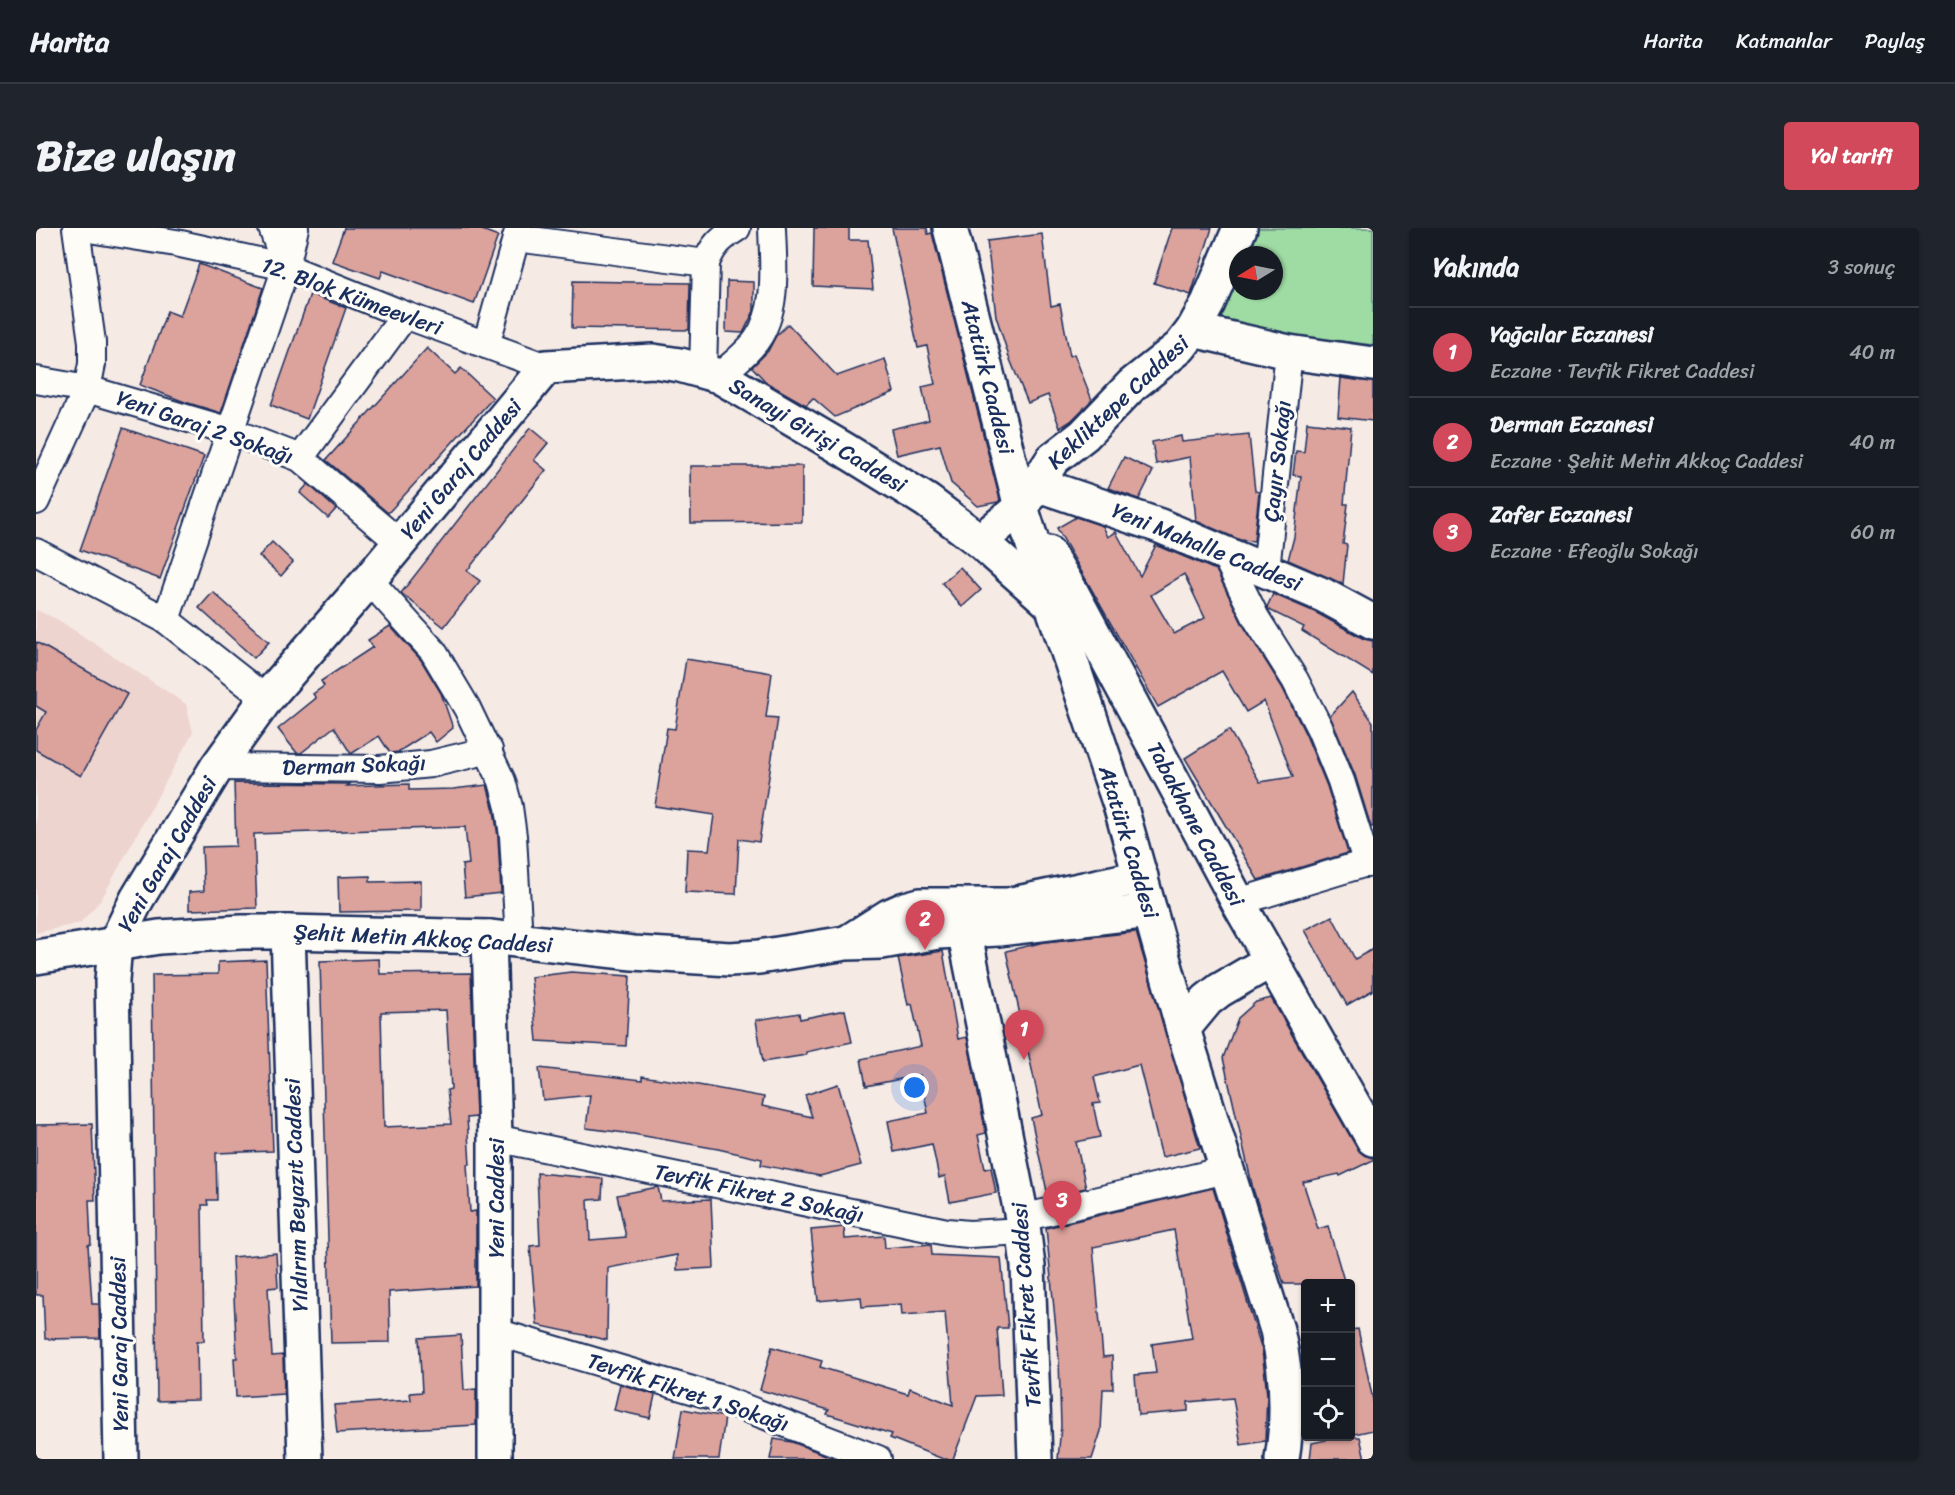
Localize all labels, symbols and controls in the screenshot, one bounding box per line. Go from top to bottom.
text: Harita [30,17,109,66]
text: Harita [1643,22,1703,60]
text: Katmanlar [1736,22,1832,60]
text: Paylaş [1865,22,1925,60]
text: Bize ulaşın [36,119,236,193]
button: Yol tarifi [1784,122,1919,190]
text: Yakında [1433,244,1519,290]
street label: 12. Blok Kümeevleri [256,245,449,347]
north arrow [1229,246,1283,300]
text: 3 sonuç [1828,250,1895,285]
street label: Atatürk Caddesi [950,294,1026,459]
text: Yağcılar Eczanesi [1490,315,1653,354]
street label: Kekliktepe Caddesi [1037,324,1199,479]
text: 1 [1448,335,1457,370]
text: 40 m [1849,335,1895,370]
text: Eczane · Tevfik Fikret Caddesi [1490,354,1754,389]
street label: Sanayi Girişi Caddesi [721,366,915,504]
street label: Yeni Garaj 2 Sokağı [111,378,299,476]
street label: Yeni Garaj Caddesi [390,389,533,548]
street label: Çayır Sokağı [1251,398,1303,524]
text: Derman Eczanesi [1490,405,1653,444]
text: 2 [1447,425,1458,460]
text: 40 m [1849,425,1895,460]
text: Eczane · Şehit Metin Akkoç Caddesi [1490,444,1803,479]
street label: Yeni Mahalle Caddesi [1106,491,1309,603]
text: Zafer Eczanesi [1490,495,1632,534]
text: 3 [1447,515,1458,550]
text: 60 m [1850,515,1895,550]
text: Eczane · Efeoğlu Sokağı [1490,534,1699,569]
street label: Tabakhane Caddesi [1136,734,1256,914]
street label: Derman Sokağı [282,743,426,787]
street label: Atatürk Caddesi [1087,760,1171,924]
street label: Yeni Garaj Caddesi [106,768,228,939]
pin: 2 [906,900,944,950]
street label: Şehit Metin Akkoç Caddesi [293,912,554,964]
pin: 1 [1004,1010,1044,1060]
your location [900,1073,929,1102]
street label: Yıldırım Beyazıt Caddesi [272,1077,320,1312]
street label: Yeni Caddesi [477,1137,516,1258]
street label: Tevfik Fikret 2 Sokağı [651,1152,867,1234]
pin: 3 [1042,1182,1082,1231]
street label: Tevfik Fikret Caddesi [999,1200,1053,1409]
street label: Yeni Garaj Caddesi [98,1255,140,1432]
map controls [1301,1279,1355,1441]
button: + [1301,1279,1355,1333]
button: − [1301,1333,1355,1387]
street label: Tevfik Fikret 1 Sokağı [582,1341,794,1443]
button: locate [1301,1387,1355,1441]

